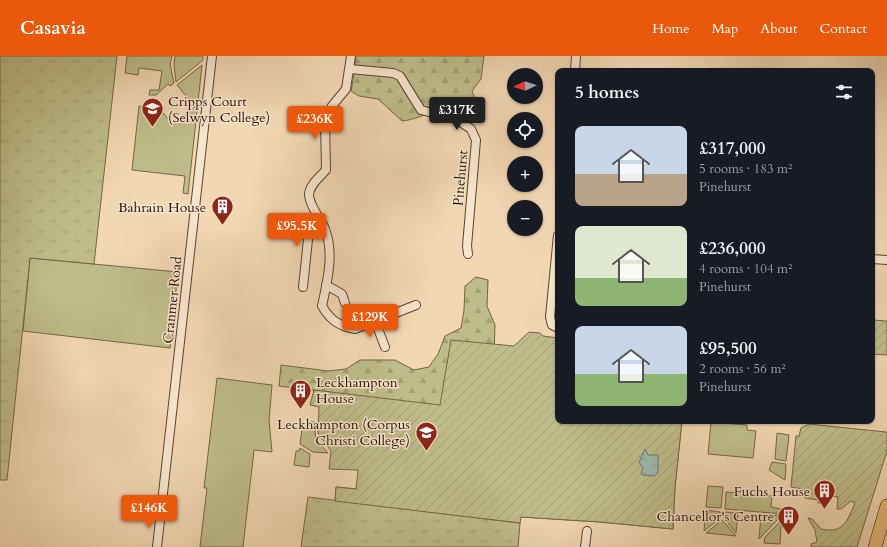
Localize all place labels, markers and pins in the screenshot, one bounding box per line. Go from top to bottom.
place label: Cripps Court (Selwyn College) [168,92,270,127]
school or university icon: Cripps Court (Selwyn College) [140,96,166,129]
pin: £317K [429,97,485,131]
pin: £236K [287,106,343,140]
building icon: Bahrain House [209,194,235,227]
place label: Bahrain House [118,198,206,217]
pin: £95.5K [264,213,330,247]
pin: £129K [342,304,398,338]
place label: Leckhampton House [316,373,398,408]
building icon: Leckhampton House [287,377,313,410]
place label: Leckhampton (Corpus Christi College) [277,415,410,450]
school or university icon: Leckhampton (Corpus Christi College) [413,419,439,452]
building icon: Fuchs House [812,478,838,511]
place label: Fuchs House [734,482,810,501]
pin: £146K [121,495,177,529]
building icon: Chancellor's Centre [776,503,802,536]
place label: Chancellor's Centre [657,507,774,526]

